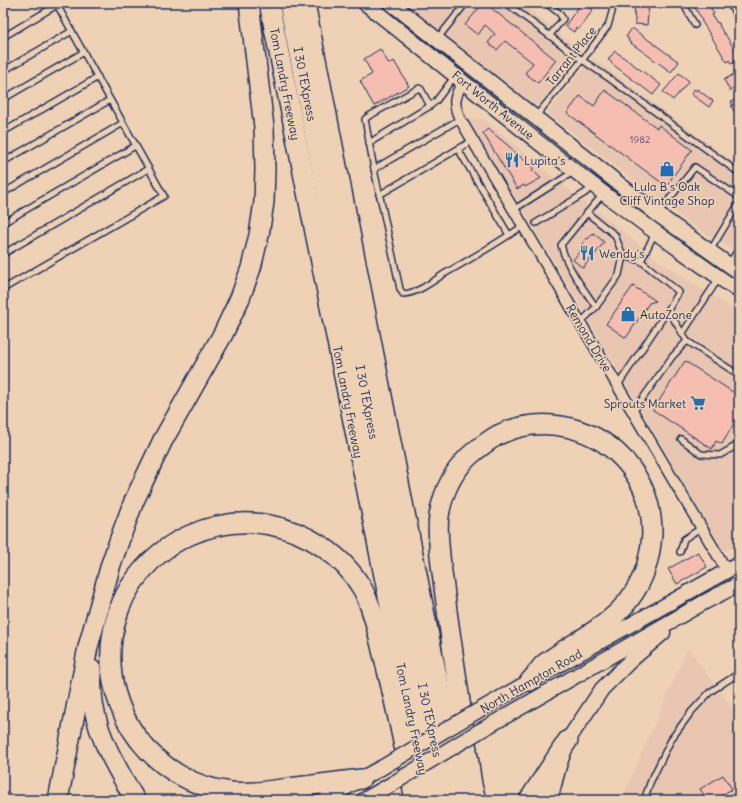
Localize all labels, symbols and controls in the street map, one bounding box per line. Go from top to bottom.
street label: Tarrant Place [543,23,599,89]
street label: Tom Landry Freeway [267,26,303,142]
street label: I 30 TEXpress [290,46,320,122]
street label: Fort Worth Avenue [449,67,537,143]
house number: 1982 [630,133,651,146]
restaurant icon: Lupita's [503,151,521,169]
place label: Lupita's [524,153,566,168]
shop icon: Lula B's Oak Cliff Vintage Shop [658,160,676,178]
place label: Lula B's Oak Cliff Vintage Shop [619,179,715,208]
restaurant icon: Wendy's [578,244,596,262]
place label: Wendy's [599,246,645,261]
street label: Remond Drive [563,301,615,375]
shop icon: AutoZone [619,305,637,323]
place label: AutoZone [640,307,692,322]
street label: Tom Landry Freeway [330,344,366,460]
street label: I 30 TEXpress [352,364,382,440]
supermarket icon: Sprouts Market [689,394,707,412]
place label: Sprouts Market [604,396,686,411]
street label: North Hampton Road [477,646,585,716]
street label: Tom Landry Freeway [393,662,431,776]
street label: I 30 TEXpress [415,682,445,758]

